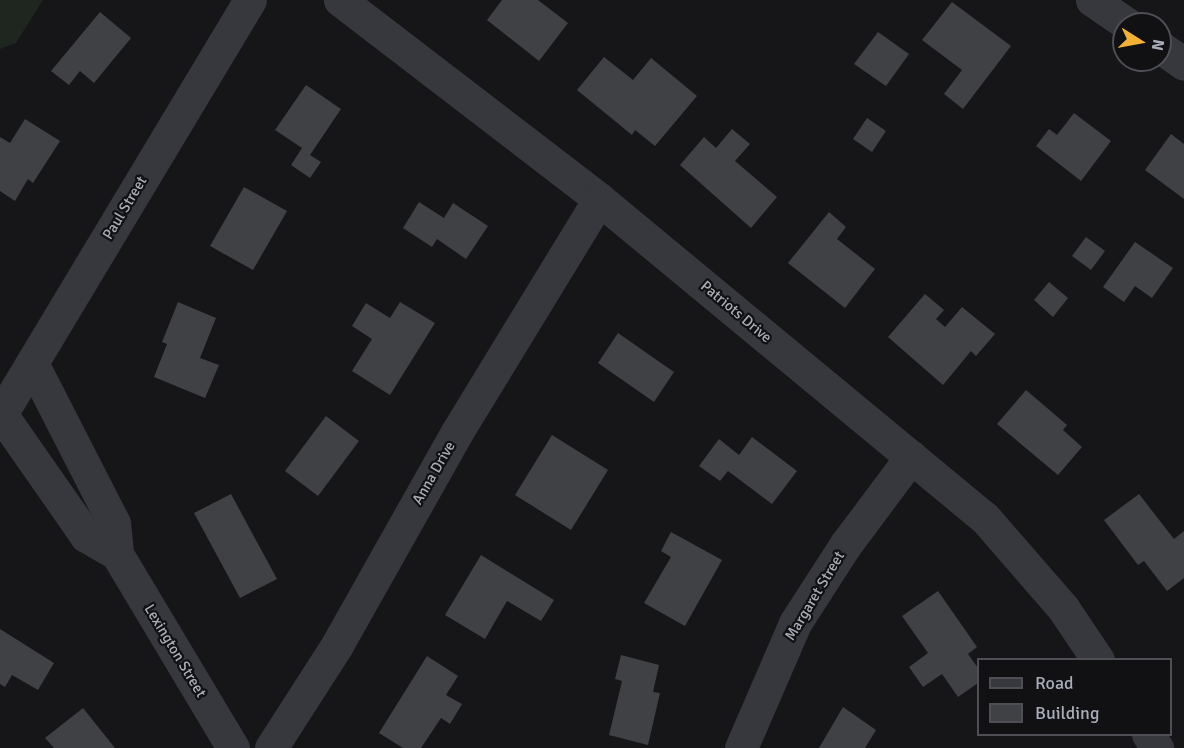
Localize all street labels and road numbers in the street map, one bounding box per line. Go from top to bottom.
street label: Paul Street [99,173,151,243]
street label: Patriots Drive [697,277,775,347]
street label: Anna Drive [409,438,459,508]
street label: Margaret Street [781,548,849,644]
street label: Lexington Street [140,601,210,701]

